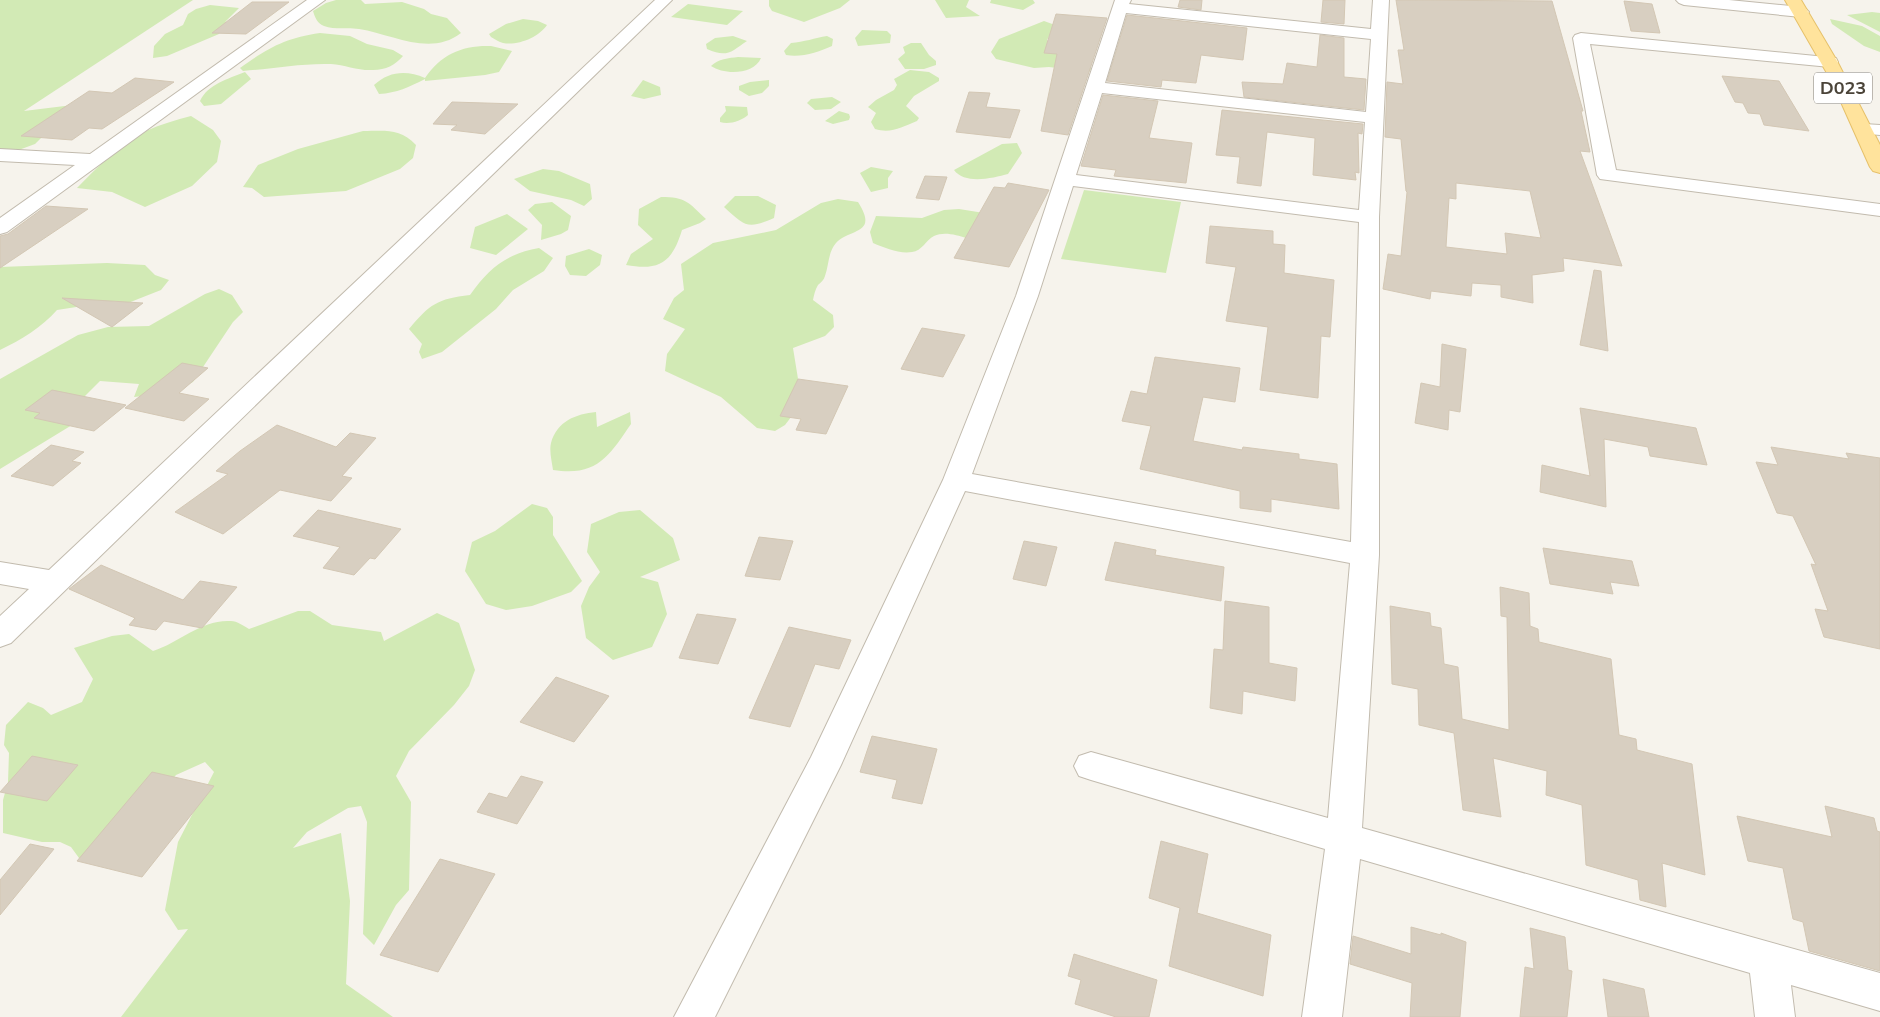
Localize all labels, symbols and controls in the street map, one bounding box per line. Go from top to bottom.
road number: D023 [1814,73,1872,104]

